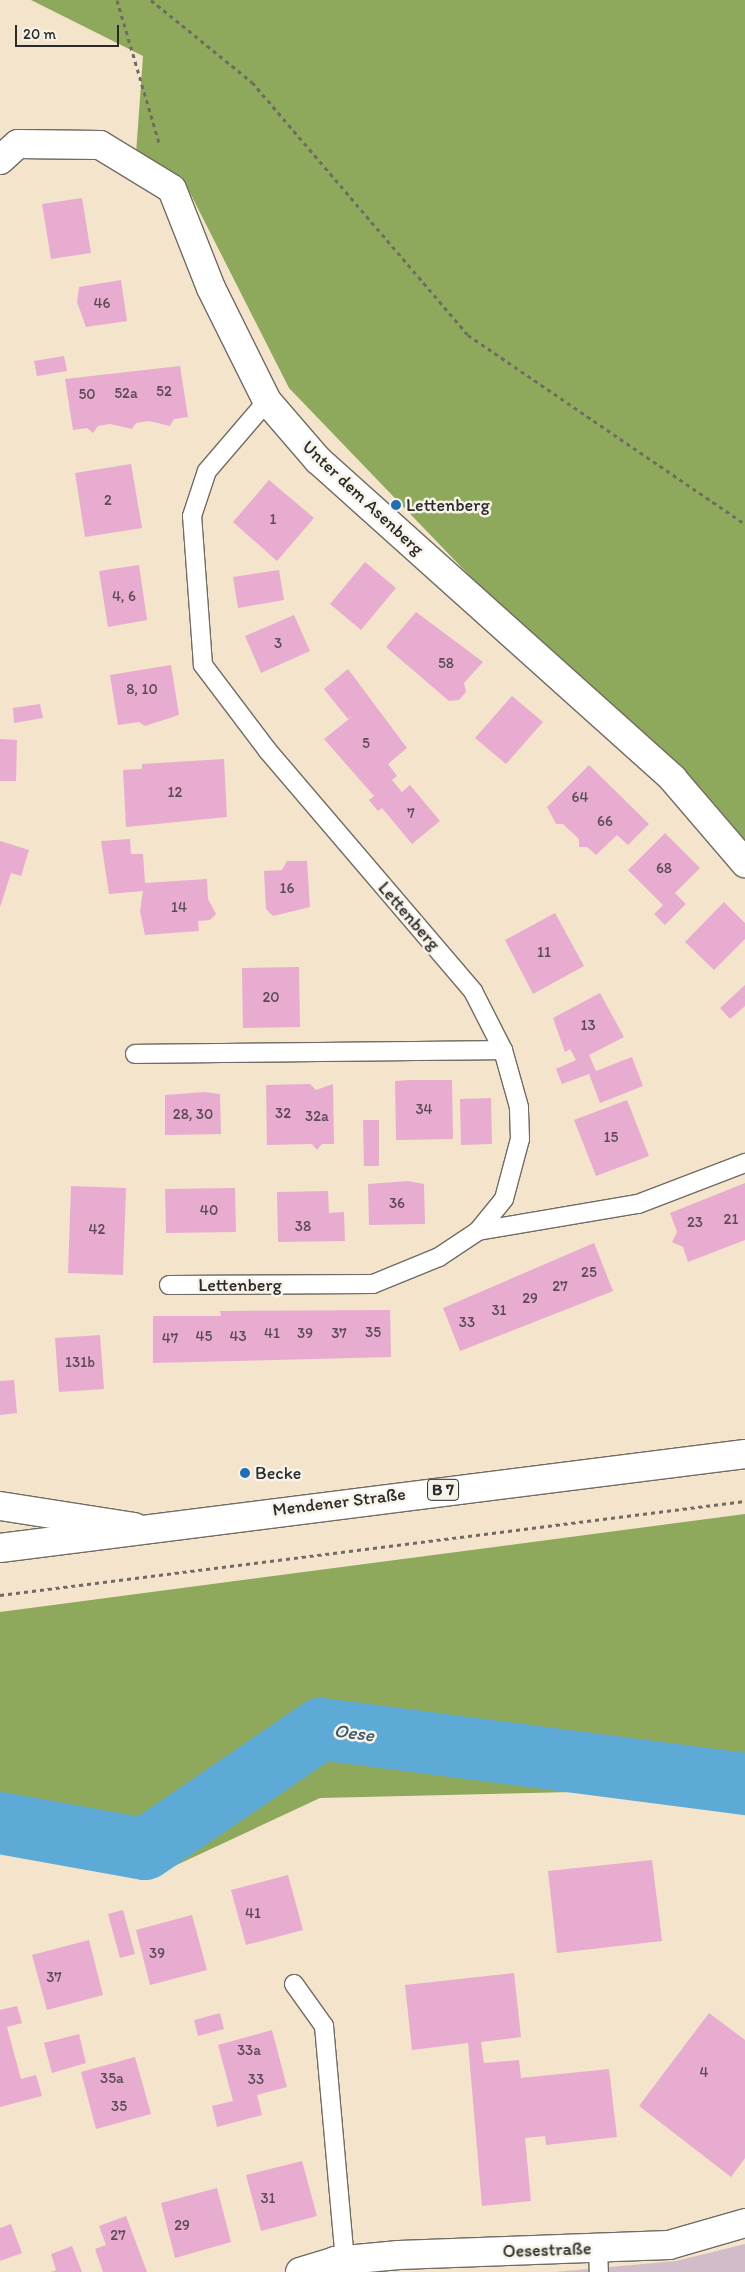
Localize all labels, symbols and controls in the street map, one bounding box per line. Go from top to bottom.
scale bar [18,15,121,47]
text: 20 m [23,25,56,43]
house number: 46 [94,295,110,313]
house number: 52 [156,383,172,401]
house number: 52a [114,385,138,403]
house number: 50 [78,386,96,404]
street label: Unter dem Asenberg [298,436,428,560]
house number: 2 [104,492,112,510]
place label: Lettenberg [406,494,490,516]
marker: Lettenberg [390,499,402,511]
house number: 1 [270,511,276,529]
house number: 4, 6 [112,588,136,606]
house number: 3 [274,635,282,653]
house number: 58 [438,655,454,673]
house number: 8, 10 [126,681,158,699]
house number: 5 [362,735,370,753]
house number: 12 [168,784,182,802]
house number: 64 [572,789,588,807]
house number: 7 [407,805,415,823]
house number: 66 [597,813,613,831]
house number: 68 [656,860,672,878]
street label: Lettenberg [373,877,445,955]
house number: 16 [280,880,294,898]
house number: 14 [171,899,187,917]
house number: 11 [537,944,551,962]
house number: 20 [262,989,280,1007]
house number: 13 [580,1017,596,1035]
house number: 34 [415,1101,433,1119]
house number: 32 [275,1105,291,1123]
house number: 28, 30 [173,1106,213,1124]
house number: 32a [305,1108,329,1126]
house number: 15 [604,1129,618,1147]
house number: 36 [389,1195,405,1213]
house number: 40 [200,1202,218,1220]
house number: 21 [724,1211,738,1229]
house number: 23 [687,1214,703,1232]
house number: 38 [295,1218,311,1236]
house number: 42 [89,1221,105,1239]
house number: 25 [581,1264,597,1282]
street label: Lettenberg [198,1274,282,1296]
house number: 27 [552,1278,568,1296]
house number: 29 [522,1290,538,1308]
house number: 31 [491,1302,507,1320]
house number: 33 [459,1314,475,1332]
house number: 35 [365,1324,381,1342]
house number: 41 [264,1325,280,1343]
house number: 39 [297,1325,313,1343]
house number: 37 [331,1325,347,1343]
house number: 45 [196,1328,212,1346]
house number: 43 [229,1328,247,1346]
house number: 47 [162,1330,178,1348]
house number: 131b [65,1354,95,1372]
place label: Becke [255,1462,301,1484]
marker: Becke [239,1467,251,1479]
road number: B 7 [427,1476,459,1504]
street label: Mendener Straße [271,1483,407,1521]
water label: Oese [333,1719,375,1747]
house number: 41 [245,1905,261,1923]
house number: 39 [149,1945,165,1963]
house number: 37 [46,1969,62,1987]
house number: 33a [237,2042,261,2060]
house number: 4 [699,2064,709,2082]
house number: 35a [100,2070,124,2088]
house number: 33 [248,2071,264,2089]
house number: 35 [111,2098,127,2116]
house number: 31 [260,2190,276,2208]
house number: 29 [174,2217,190,2235]
house number: 27 [110,2227,126,2245]
street label: Oesestraße [502,2238,592,2262]

